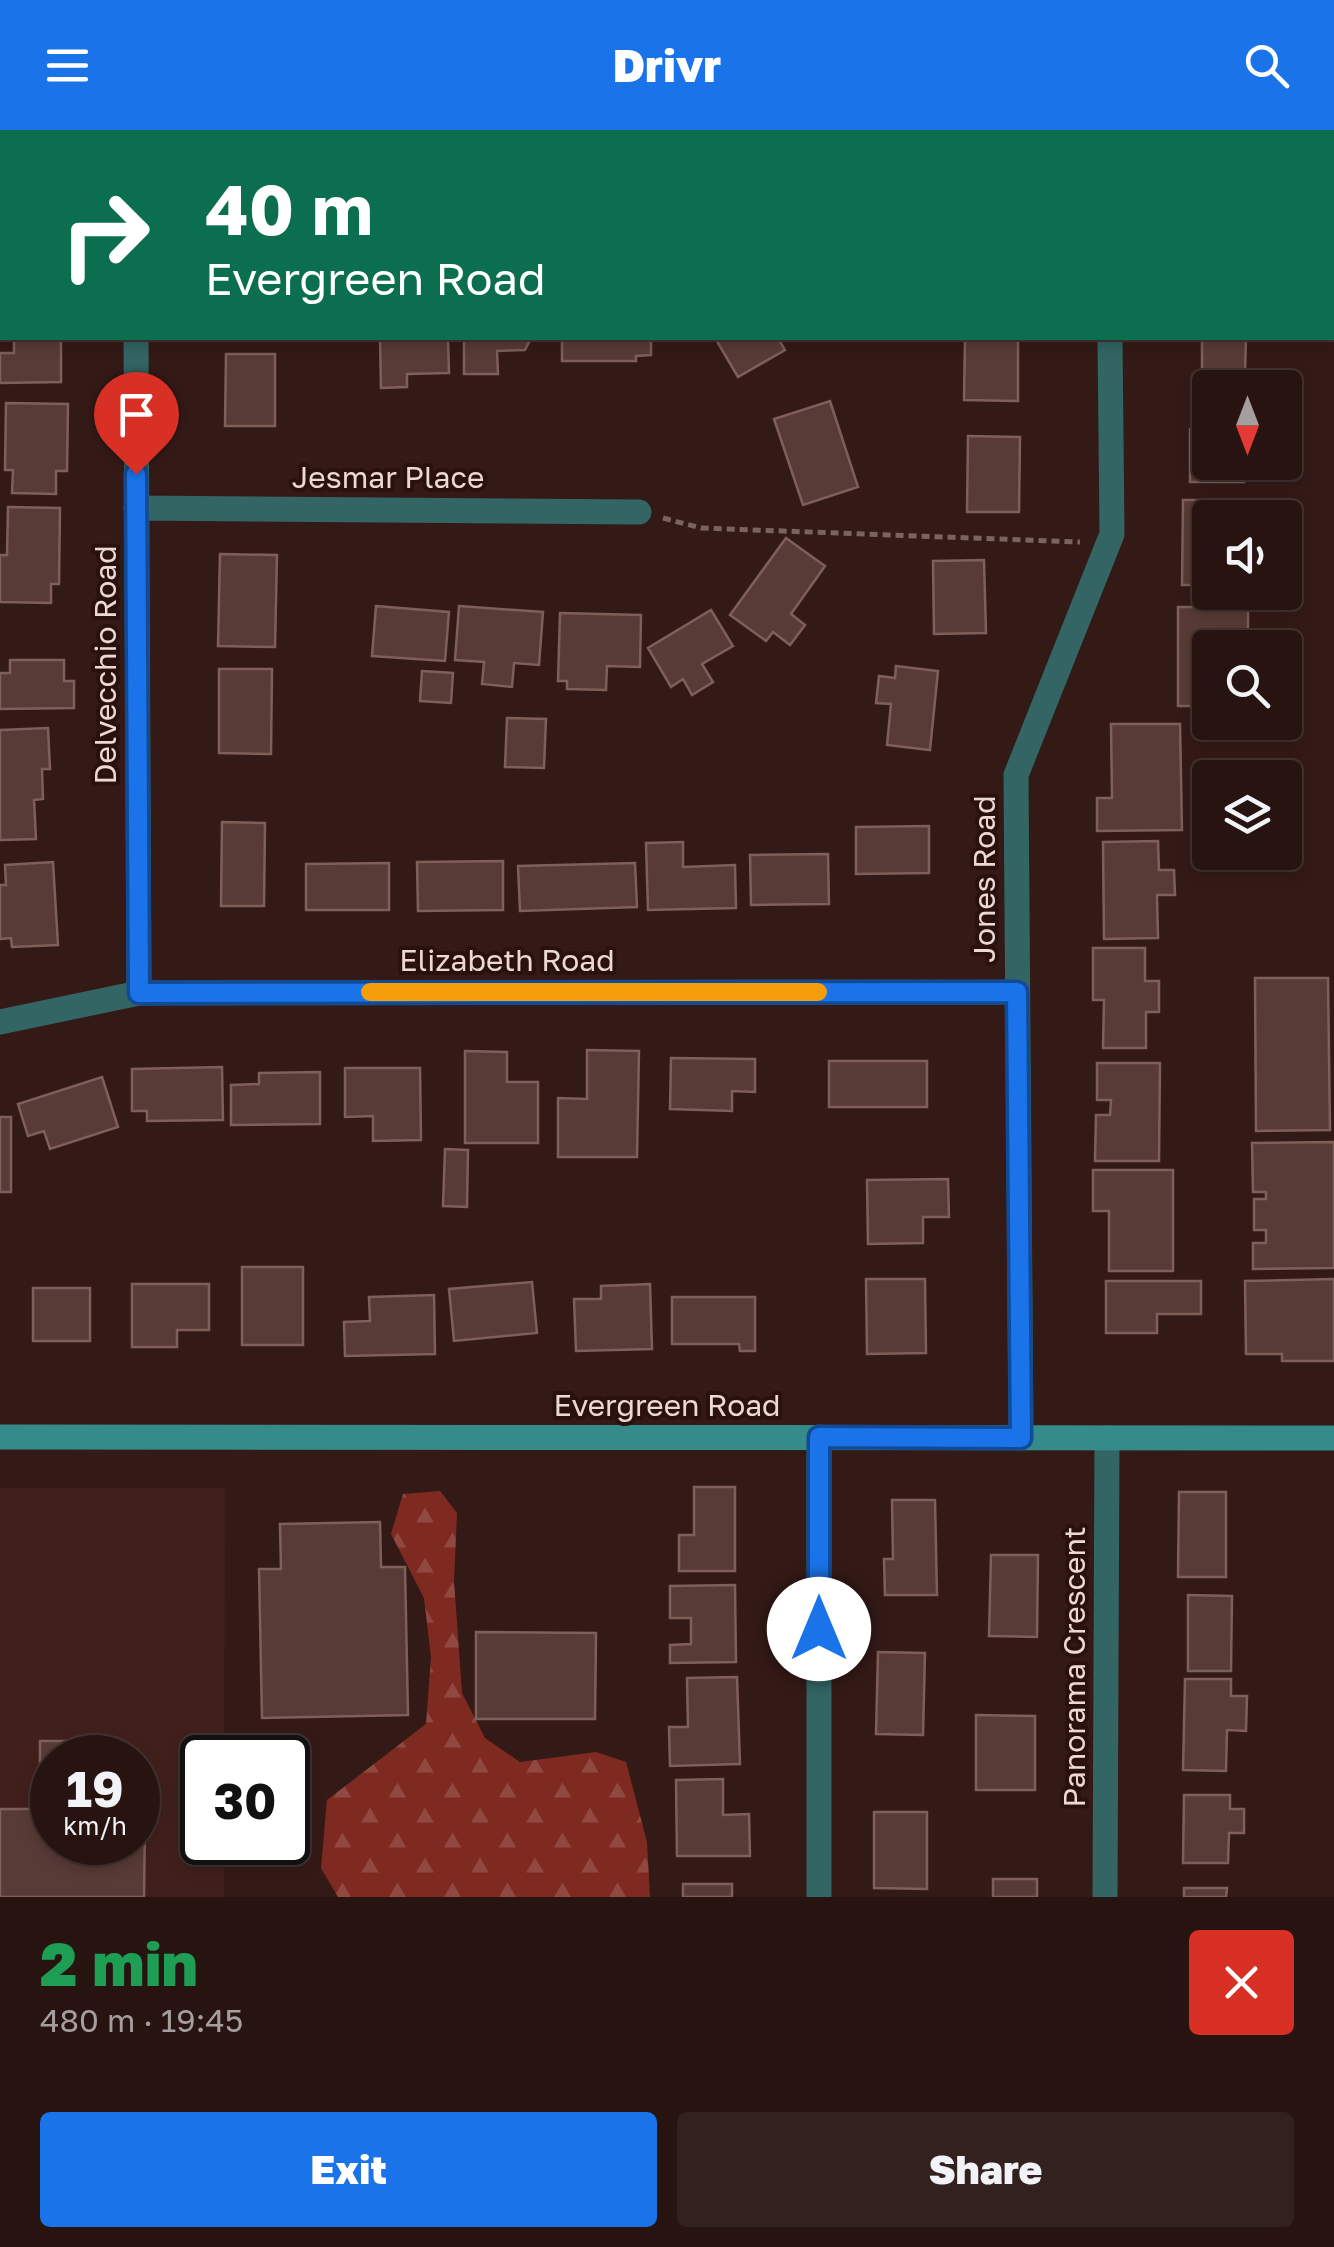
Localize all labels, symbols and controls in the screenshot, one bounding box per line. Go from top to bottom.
icon: menu [40,38,95,93]
text: Drivr [613,38,721,92]
icon: search [1239,38,1294,93]
text: 40 m [205,166,373,250]
icon: right [40,170,170,300]
text: Evergreen Road [205,251,546,305]
north arrow [1192,370,1302,480]
map controls [1192,370,1302,870]
pin [94,372,179,475]
icon: arrive [109,387,164,442]
street label: Jesmar Place [292,459,484,495]
button: sound [1192,500,1302,610]
street label: Delvecchio Road [87,545,123,785]
button: search [1192,630,1302,740]
button: layers [1192,760,1302,870]
street label: Jones Road [966,795,1002,963]
street label: Elizabeth Road [399,942,615,978]
street label: Evergreen Road [553,1387,781,1423]
street label: Panorama Crescent [1056,1526,1092,1808]
position arrow [767,1577,871,1681]
speed limit sign: 30 [180,1735,310,1865]
text: 19 [66,1758,124,1818]
text: km/h [63,1810,127,1841]
text: 2 min [40,1927,198,1999]
button: close [1189,1930,1294,2035]
text: 480 m · 19:45 [40,2001,243,2039]
button: Exit [40,2112,657,2227]
button: Share [677,2112,1294,2227]

